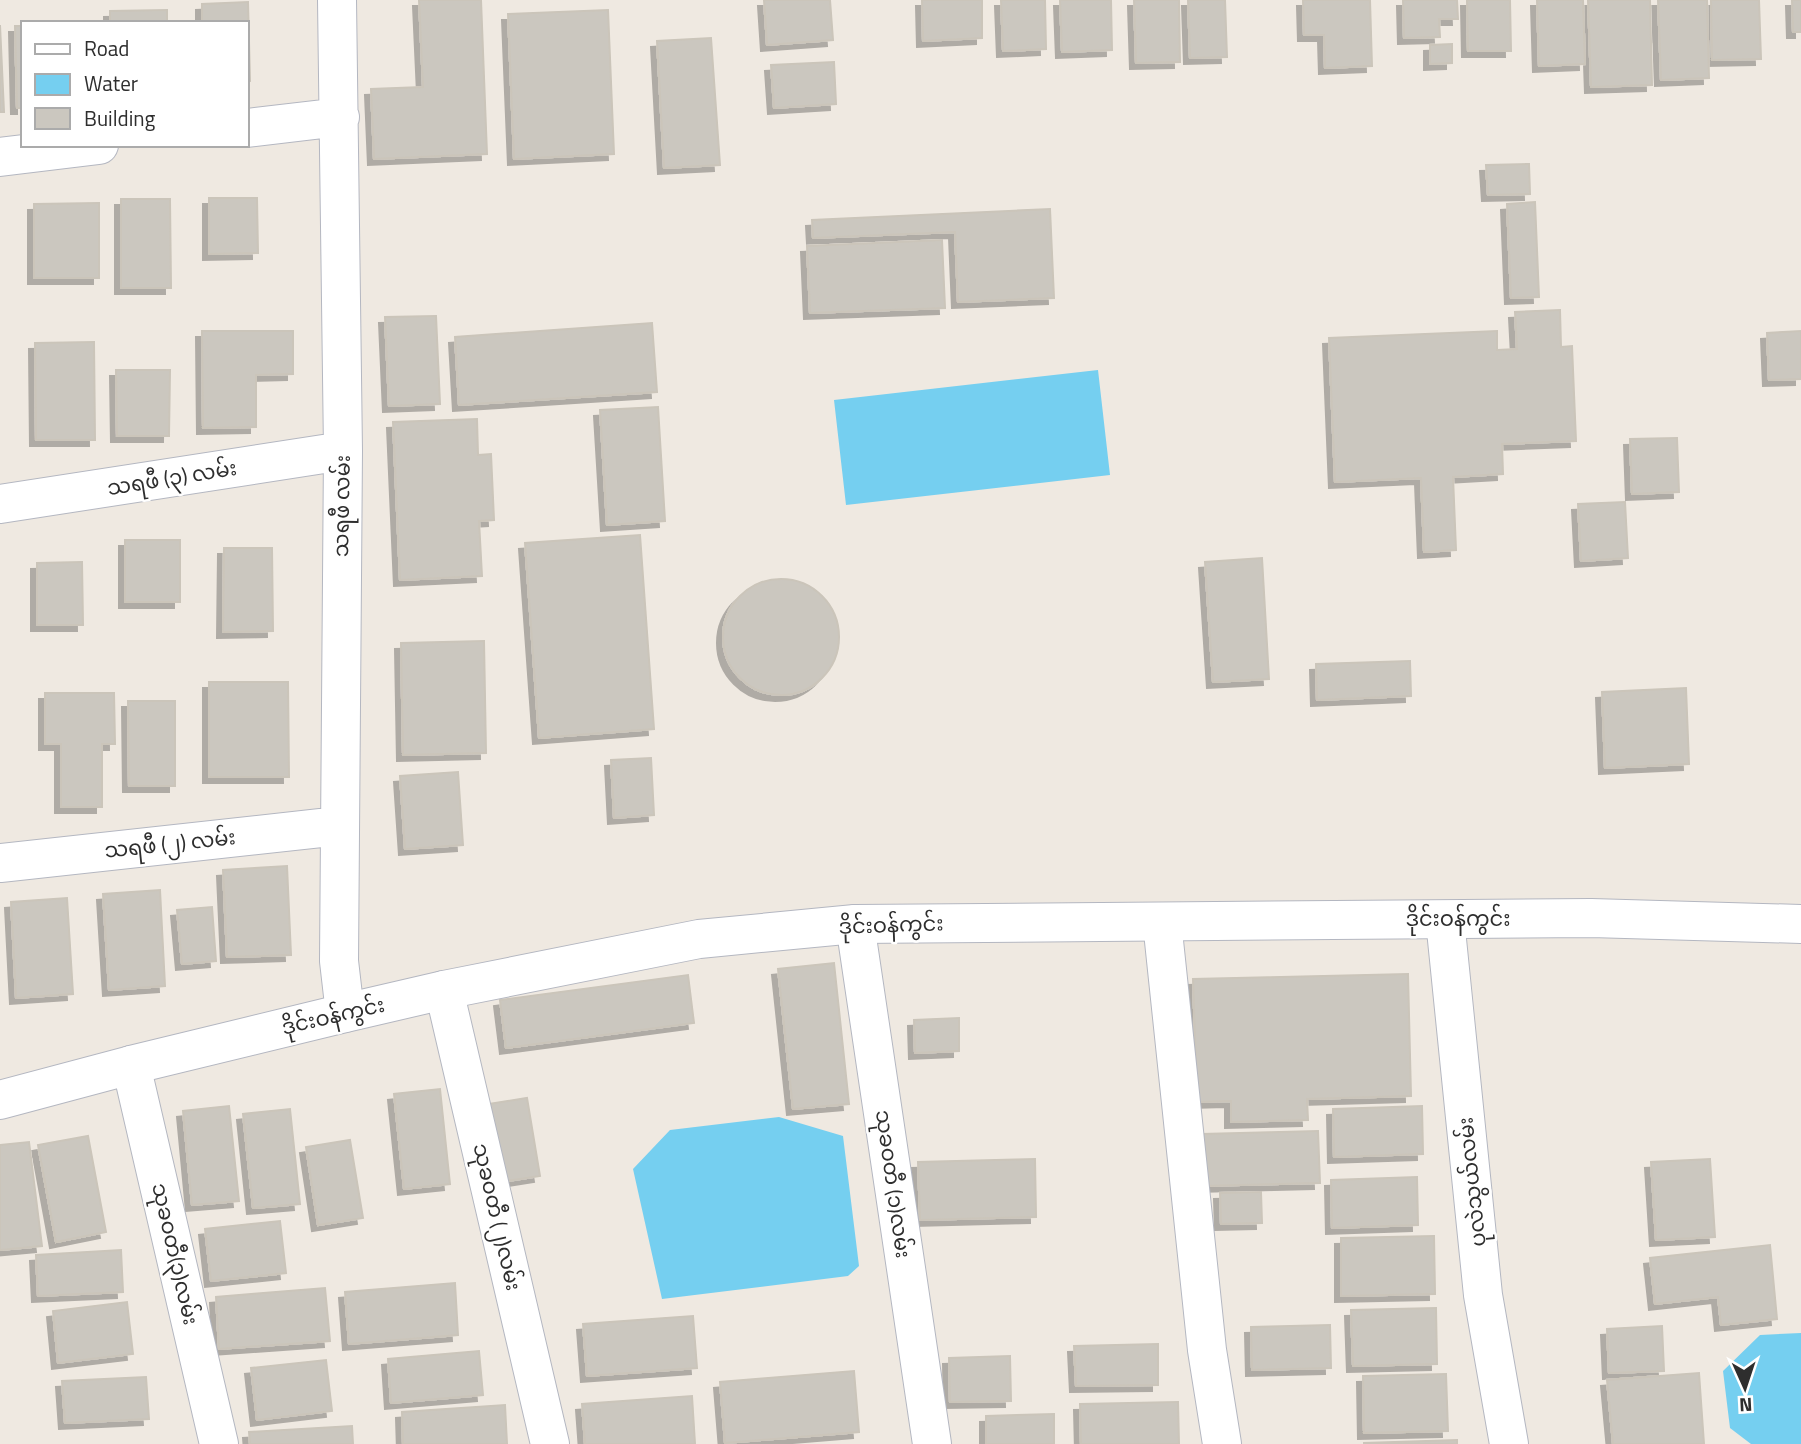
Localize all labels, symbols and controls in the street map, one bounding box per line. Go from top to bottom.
legend [21,21,248,147]
text: Road [84,32,129,64]
text: Water [84,67,138,99]
text: Building [84,102,156,134]
street label: သရဖီ (၃) လမ်း [105,451,239,505]
street label: သရဖီ လမ်း [324,455,360,557]
street label: သရဖီ (၂) လမ်း [103,820,237,868]
street label: ဒိုင်းဝန်ကွင်း [1406,902,1511,936]
street label: ဒိုင်းဝန်ကွင်း [838,906,944,944]
street label: ဒိုင်းဝန်ကွင်း [278,988,388,1044]
street label: သုခဝတီ (၁)လမ်း [866,1108,920,1260]
street label: ပုလဲသွယ်လမ်း [1448,1115,1496,1249]
street label: သုခဝတီ (၂)လမ်း [463,1140,531,1294]
street label: သုခဝတီ(၃)လမ်း [142,1180,208,1328]
north arrow [1710,1353,1780,1423]
text: N [1739,1391,1753,1420]

